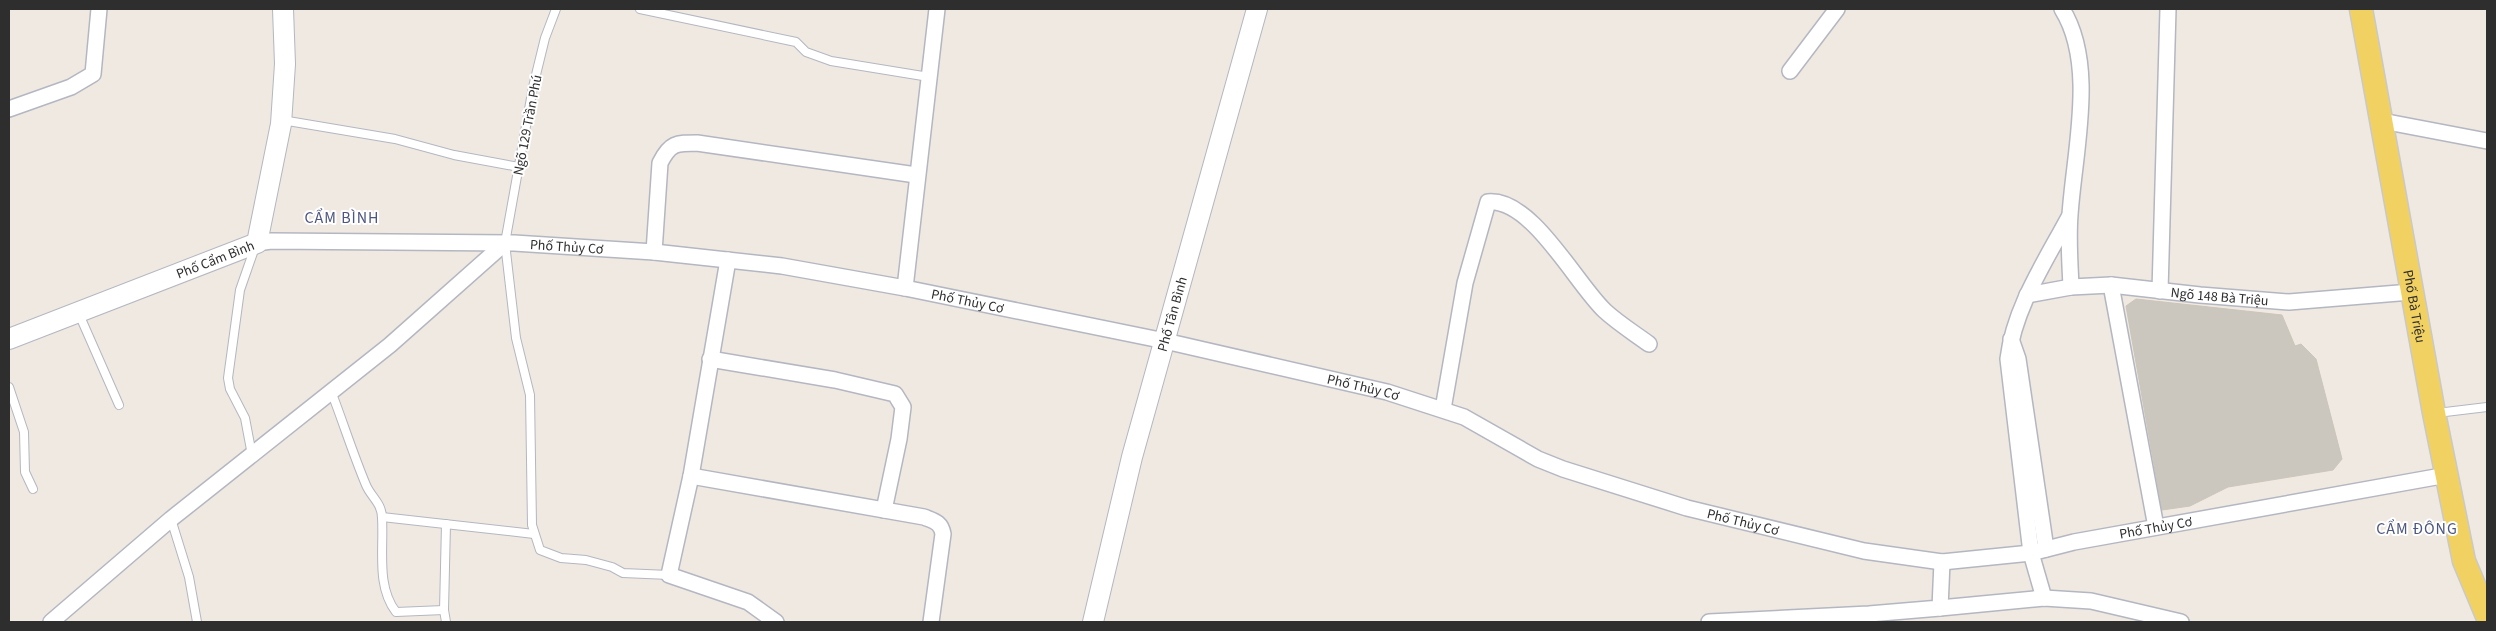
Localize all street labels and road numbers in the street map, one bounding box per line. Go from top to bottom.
street label: Ngõ 129 Trần Phú [508,73,548,177]
street label: Phố Thủy Cơ [529,235,604,260]
street label: Phố Cẩm Bình [173,236,258,284]
street label: Phố Bà Triệu [2397,268,2430,344]
street label: Phố Tân Bình [1153,275,1193,354]
street label: Ngõ 148 Bà Triệu [2170,283,2269,311]
street label: Phố Thủy Cơ [929,285,1006,319]
street label: Phố Thủy Cơ [1325,370,1402,406]
street label: Phố Thủy Cơ [1705,504,1781,541]
street label: Phố Thủy Cơ [2118,512,2194,545]

